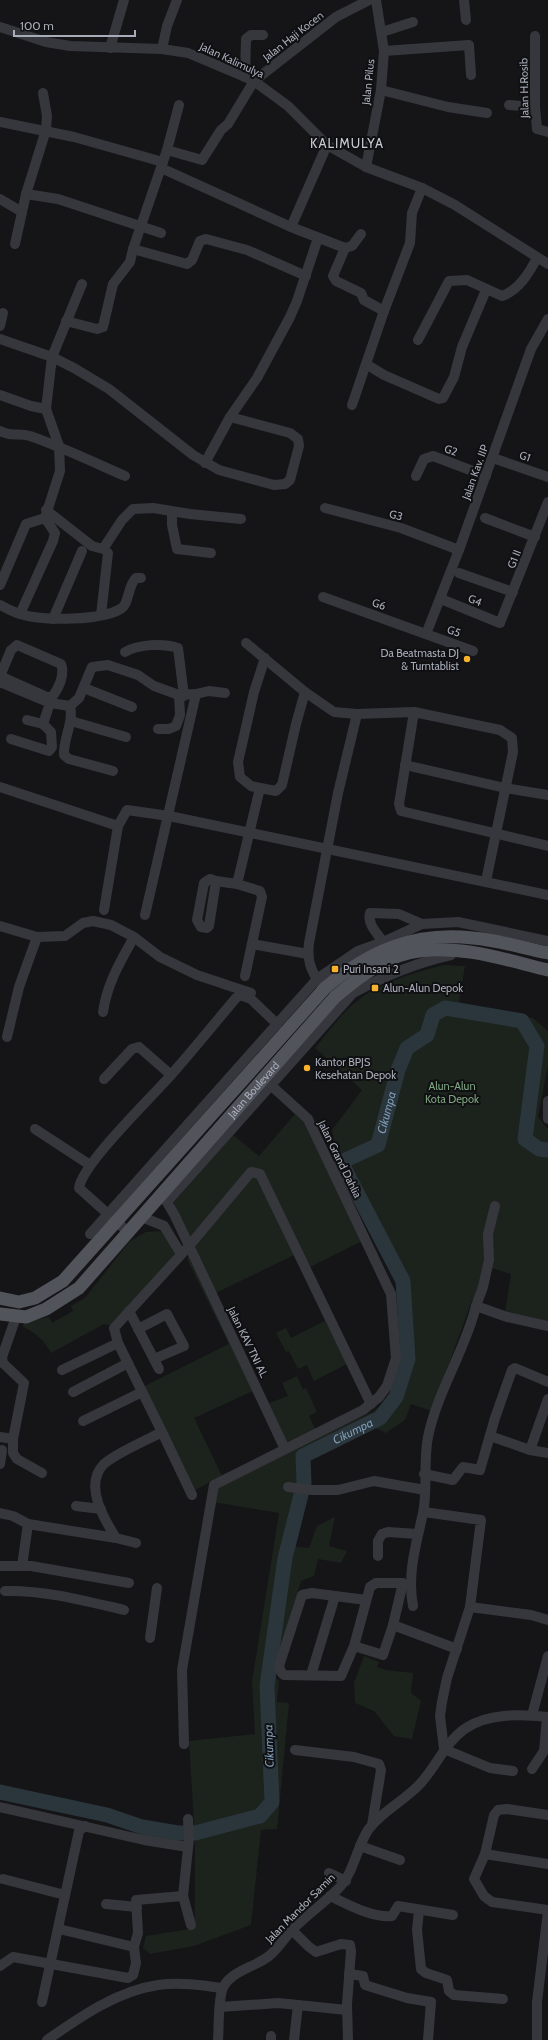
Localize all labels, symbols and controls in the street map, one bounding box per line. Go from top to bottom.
street label: Jalan Haji Kocen [259,8,326,65]
scale bar [14,12,135,38]
text: 100 m [20,18,54,33]
street label: Jalan Kalimulya [197,39,267,81]
street label: Jalan Pilus [359,58,377,107]
street label: Jalan H.Rosib [516,58,532,119]
district label: KALIMULYA [310,135,384,151]
street label: G2 [442,441,460,459]
street label: Jalan Kav. IIP [458,442,492,502]
street label: G1 [517,448,533,464]
street label: G3 [388,507,404,524]
street label: G1 II [504,548,524,570]
street label: G4 [466,591,485,609]
street label: G6 [370,595,388,613]
street label: G5 [445,622,463,640]
place label: Da Beatmasta DJ & Turntablist [381,646,459,673]
marker: Da Beatmasta DJ & Turntablist [462,654,472,664]
place label: Puri Insani 2 [343,962,399,976]
marker: Puri Insani 2 [330,964,340,974]
place label: Alun-Alun Depok [383,981,463,995]
marker: Alun-Alun Depok [370,983,380,993]
place label: Kantor BPJS Kesehatan Depok [315,1055,396,1082]
street label: Jalan Boulevard [224,1058,282,1122]
marker: Kantor BPJS Kesehatan Depok [302,1063,312,1073]
park label: Alun-Alun Kota Depok [425,1079,479,1106]
water label: Cikumpa [373,1090,399,1135]
street label: Jalan Grand Dahlia [315,1117,365,1201]
street label: Jalan KAV TNI AL [224,1303,271,1380]
water label: Cikumpa [330,1415,375,1447]
water label: Cikumpa [260,1724,277,1768]
street label: Jalan Mandor Samin [262,1870,338,1946]

